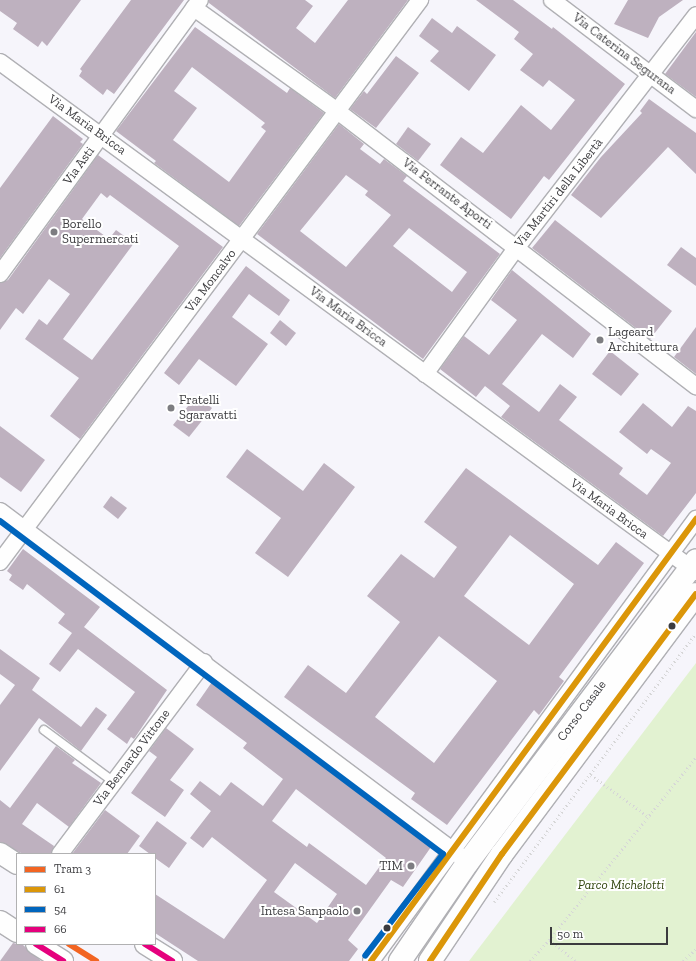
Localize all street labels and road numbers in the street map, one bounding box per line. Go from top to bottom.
street label: Via Caterina Segurana [569,10,679,98]
street label: Via Maria Bricca [45,92,129,158]
street label: Via Martiri della Libertà [511,135,607,251]
street label: Via Asti [60,144,98,188]
street label: Via Ferrante Aporti [399,155,495,233]
street label: Via Moncalvo [182,246,240,316]
street label: Via Maria Bricca [306,284,390,350]
street label: Via Maria Bricca [567,476,651,542]
street label: Corso Casale [554,678,610,744]
street label: Via Bernardo Vittone [90,706,174,810]

